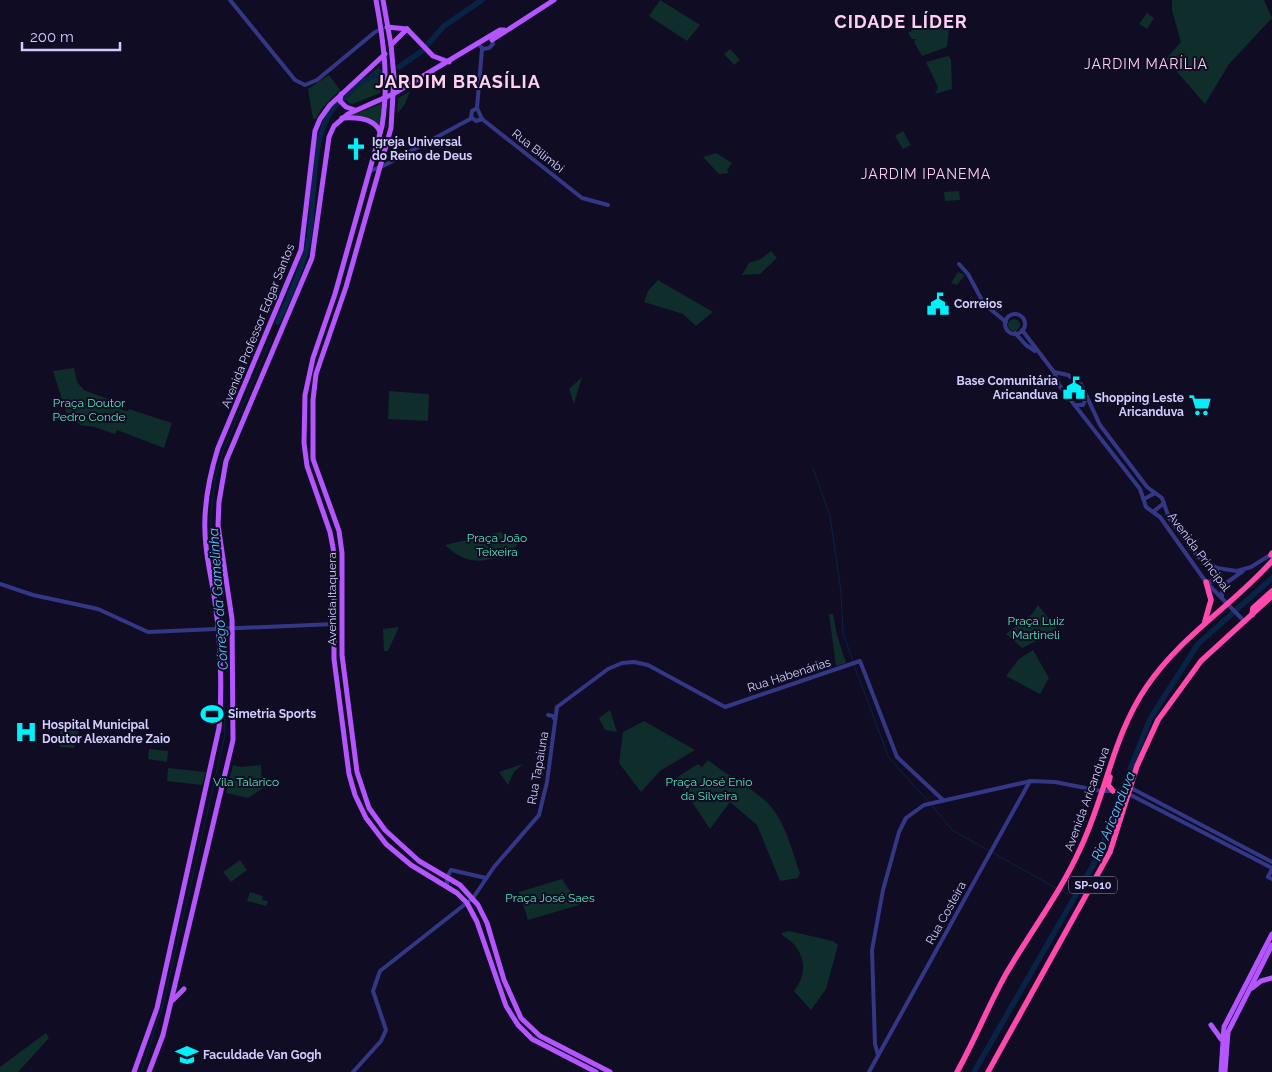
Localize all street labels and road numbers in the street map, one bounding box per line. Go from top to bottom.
street label: Rua Bilimbi [509,126,567,176]
street label: Avenida Professor Edgar Santos [219,242,297,410]
street label: Avenida Principal [1165,510,1234,595]
street label: Avenida Itaquera [325,552,339,646]
street label: Rua Habenárias [745,655,833,695]
street label: Rua Tapaiuna [525,730,551,806]
street label: Avenida Aricanduva [1062,745,1112,853]
road number: SP-010 [1069,876,1117,894]
street label: Rua Costeira [923,879,969,947]

